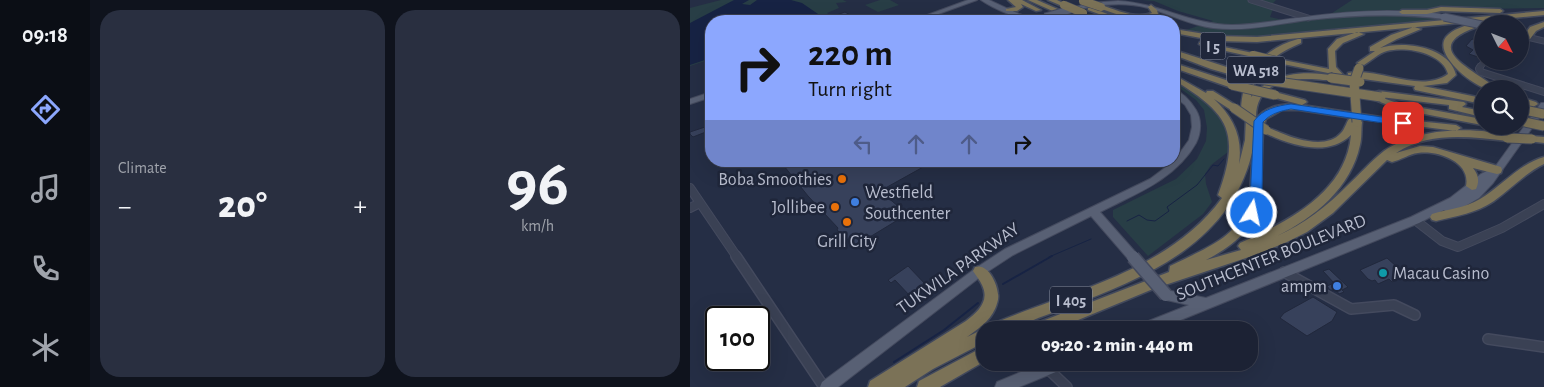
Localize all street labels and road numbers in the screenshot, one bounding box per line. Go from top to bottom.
road number: I 5 [1200,32,1226,59]
road number: WA 518 [1227,56,1285,84]
street label: SOUTHCENTER BOULEVARD [1174,212,1369,304]
street label: TUKWILA PARKWAY [894,220,1024,318]
road number: I 405 [1050,286,1092,314]

